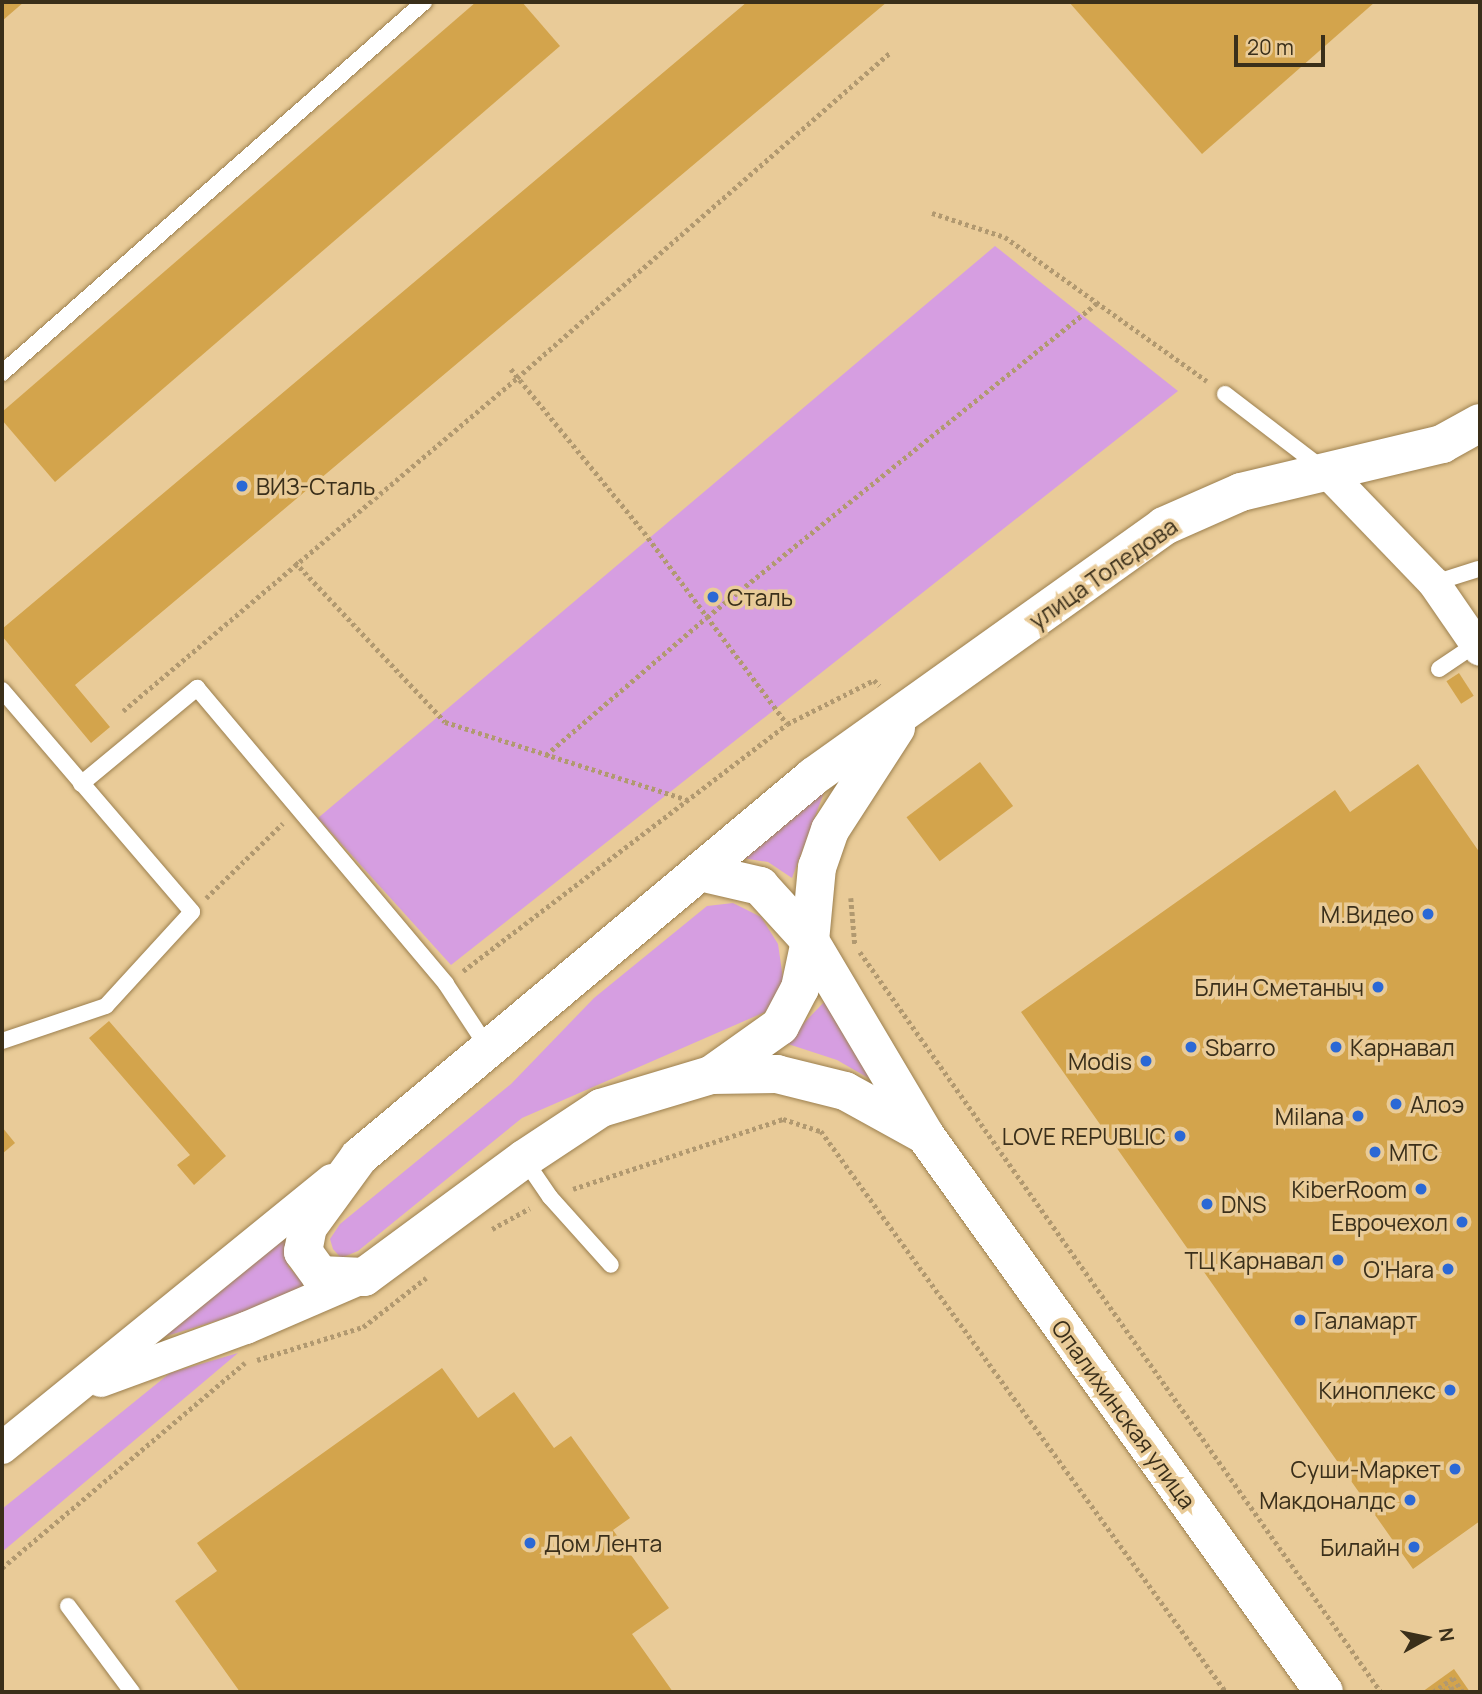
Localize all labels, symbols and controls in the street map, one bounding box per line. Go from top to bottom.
scale bar [1237,21,1328,65]
text: 20 m [1247,33,1294,61]
place label: ВИЗ-Сталь [256,472,375,500]
marker: ВИЗ-Сталь [234,478,250,494]
street label: улица Толедова [1024,512,1182,634]
place label: Сталь [727,583,793,611]
marker: Сталь [705,589,721,605]
place label: М.Видео [1321,900,1414,928]
marker: М.Видео [1420,906,1436,922]
place label: Блин Сметаныч [1194,973,1364,1001]
marker: Блин Сметаныч [1370,979,1386,995]
place label: Sbarro [1205,1033,1276,1061]
place label: Карнавал [1350,1033,1455,1061]
marker: Sbarro [1183,1039,1199,1055]
marker: Карнавал [1328,1039,1344,1055]
place label: Modis [1068,1047,1132,1075]
marker: Modis [1138,1053,1154,1069]
place label: Алоэ [1410,1090,1464,1118]
marker: Алоэ [1388,1096,1404,1112]
place label: Milana [1275,1102,1344,1130]
marker: Milana [1350,1108,1366,1124]
place label: LOVE REPUBLIC [1002,1122,1166,1150]
marker: LOVE REPUBLIC [1172,1128,1188,1144]
place label: МТС [1389,1138,1439,1166]
marker: МТС [1367,1144,1383,1160]
place label: KiberRoom [1291,1175,1407,1203]
marker: KiberRoom [1413,1181,1429,1197]
place label: DNS [1221,1190,1266,1218]
marker: DNS [1199,1196,1215,1212]
place label: Еврочехол [1331,1208,1448,1236]
marker: Еврочехол [1454,1214,1470,1230]
place label: ТЦ Карнавал [1184,1246,1324,1274]
marker: ТЦ Карнавал [1330,1252,1346,1268]
place label: O'Hara [1363,1255,1434,1283]
marker: O'Hara [1440,1261,1456,1277]
place label: Галамарт [1314,1306,1417,1334]
marker: Галамарт [1292,1312,1308,1328]
street label: Опалихинская улица [1046,1314,1202,1514]
place label: Киноплекс [1318,1376,1436,1404]
marker: Киноплекс [1442,1382,1458,1398]
place label: Суши-Маркет [1291,1455,1441,1483]
marker: Суши-Маркет [1447,1461,1463,1477]
place label: Макдоналдс [1259,1486,1396,1514]
marker: Макдоналдс [1402,1492,1418,1508]
place label: Дом Лента [544,1529,662,1557]
place label: Билайн [1320,1533,1400,1561]
marker: Дом Лента [522,1535,538,1551]
marker: Билайн [1406,1539,1422,1555]
north arrow [1391,1603,1461,1673]
text: N [1433,1626,1461,1643]

